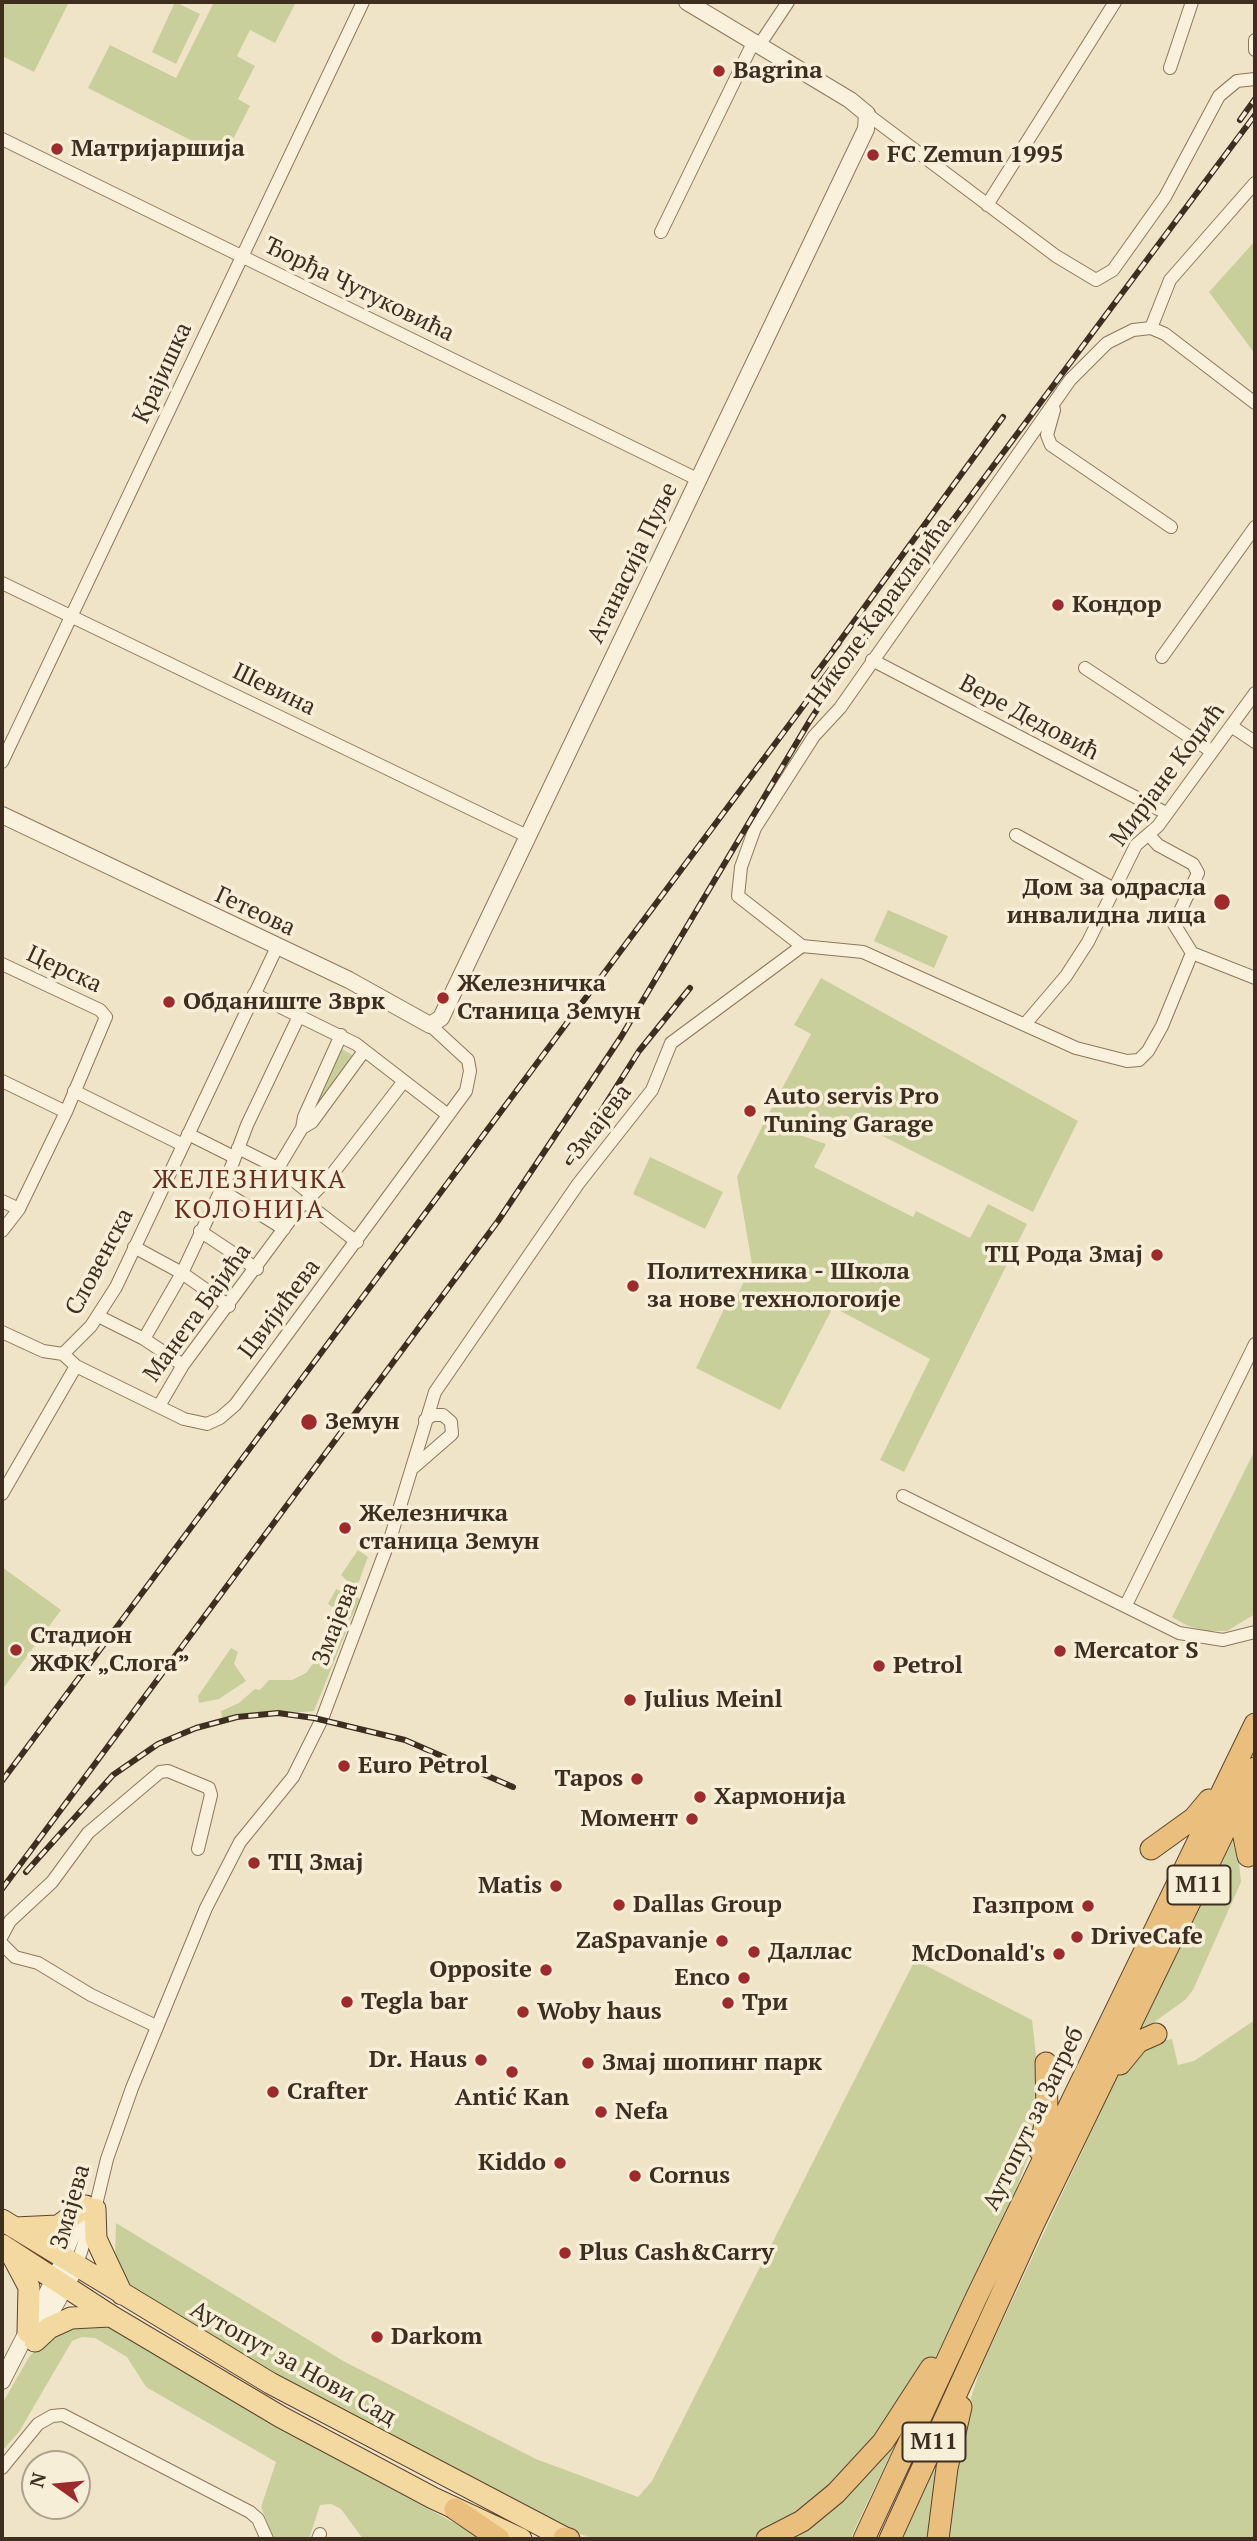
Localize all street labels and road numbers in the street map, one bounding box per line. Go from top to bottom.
street label: Ђорђа Чутуковића [259,232,459,348]
street label: Крајишка [127,318,199,428]
street label: Атанасија Пуље [582,478,684,648]
street label: Николе Караклајића [801,511,959,713]
street label: Шевина [228,658,320,722]
street label: Вере Дедовић [954,669,1104,767]
street label: Мирјане Коџић [1105,698,1231,852]
street label: Гетеова [210,881,300,943]
street label: Церска [22,940,106,1000]
street label: Змајева [562,1079,638,1165]
street label: Словенска [60,1204,140,1320]
street label: Манета Бајића [138,1238,258,1388]
street label: Цвијићева [233,1253,327,1365]
street label: Змајева [307,1578,365,1670]
road number: M11 [1168,1866,1230,1904]
street label: Аутопут за Загреб [977,2023,1091,2215]
street label: Змајева [45,2161,97,2253]
street label: Аутопут за Нови Сад [185,2295,401,2433]
road number: M11 [902,2422,965,2462]

